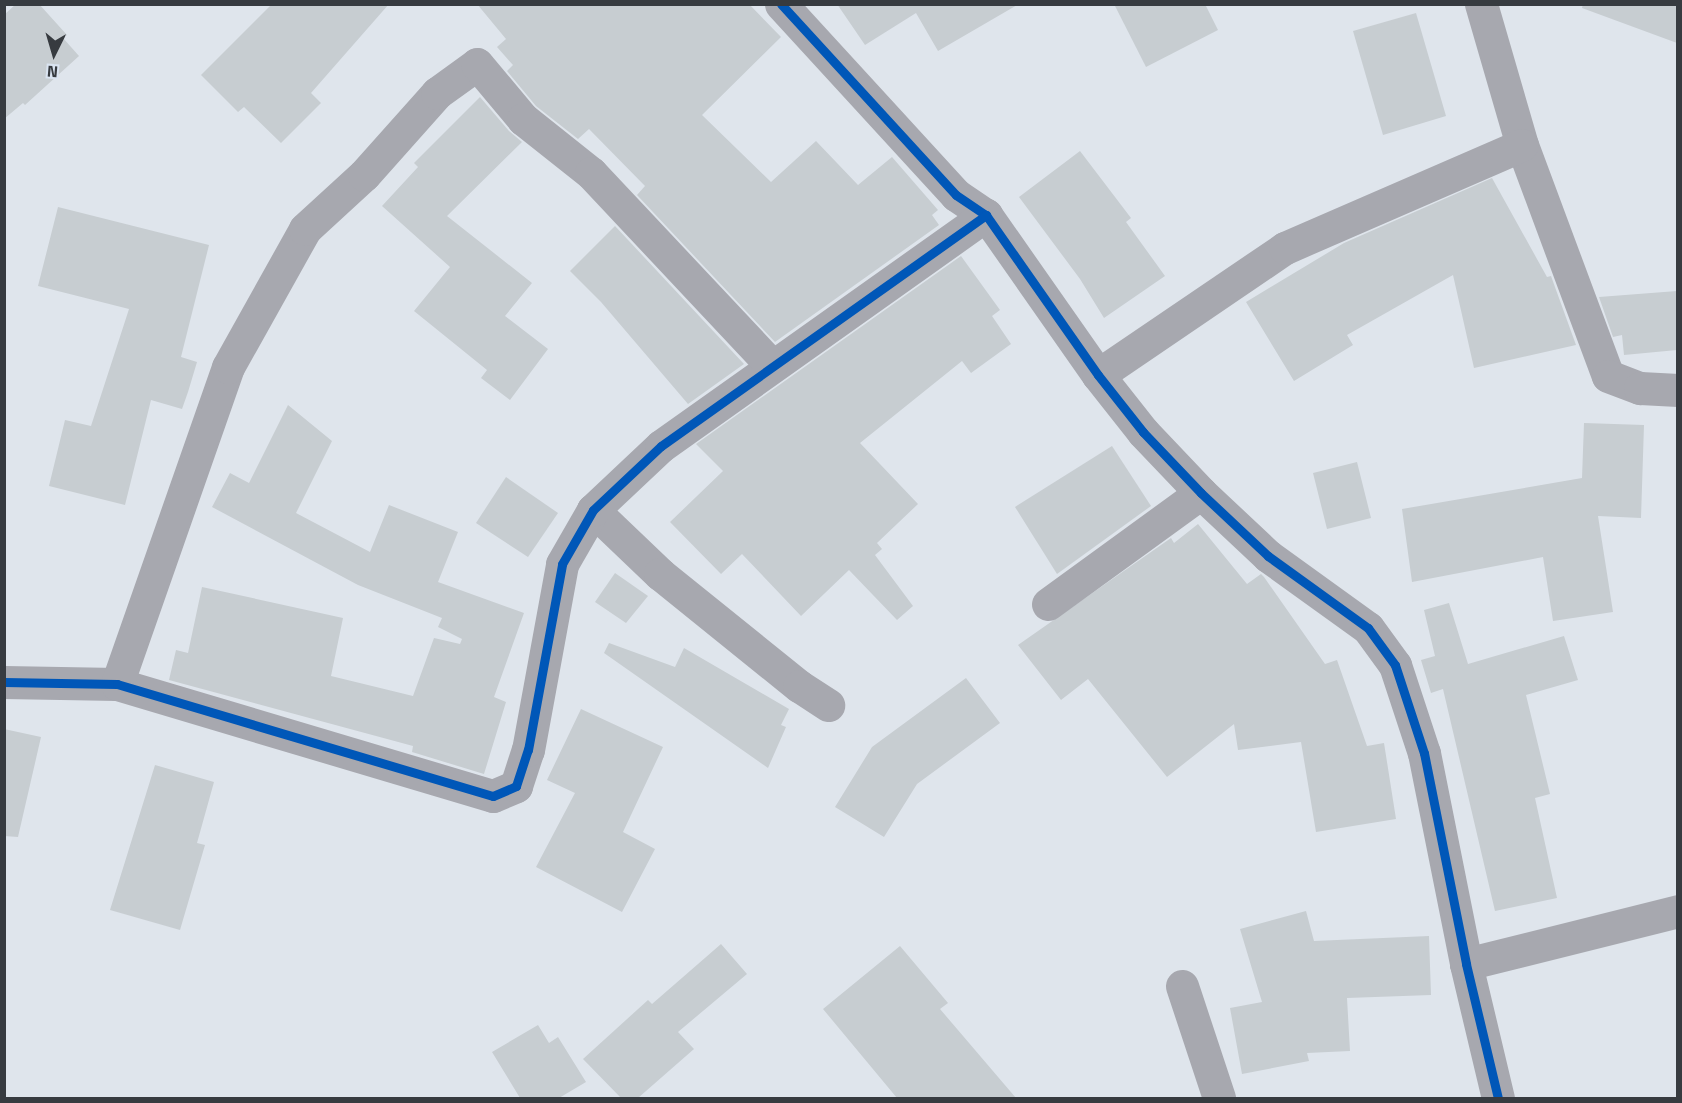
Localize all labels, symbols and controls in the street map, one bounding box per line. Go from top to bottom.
north arrow [24,24,84,84]
text: N [46,59,59,84]

